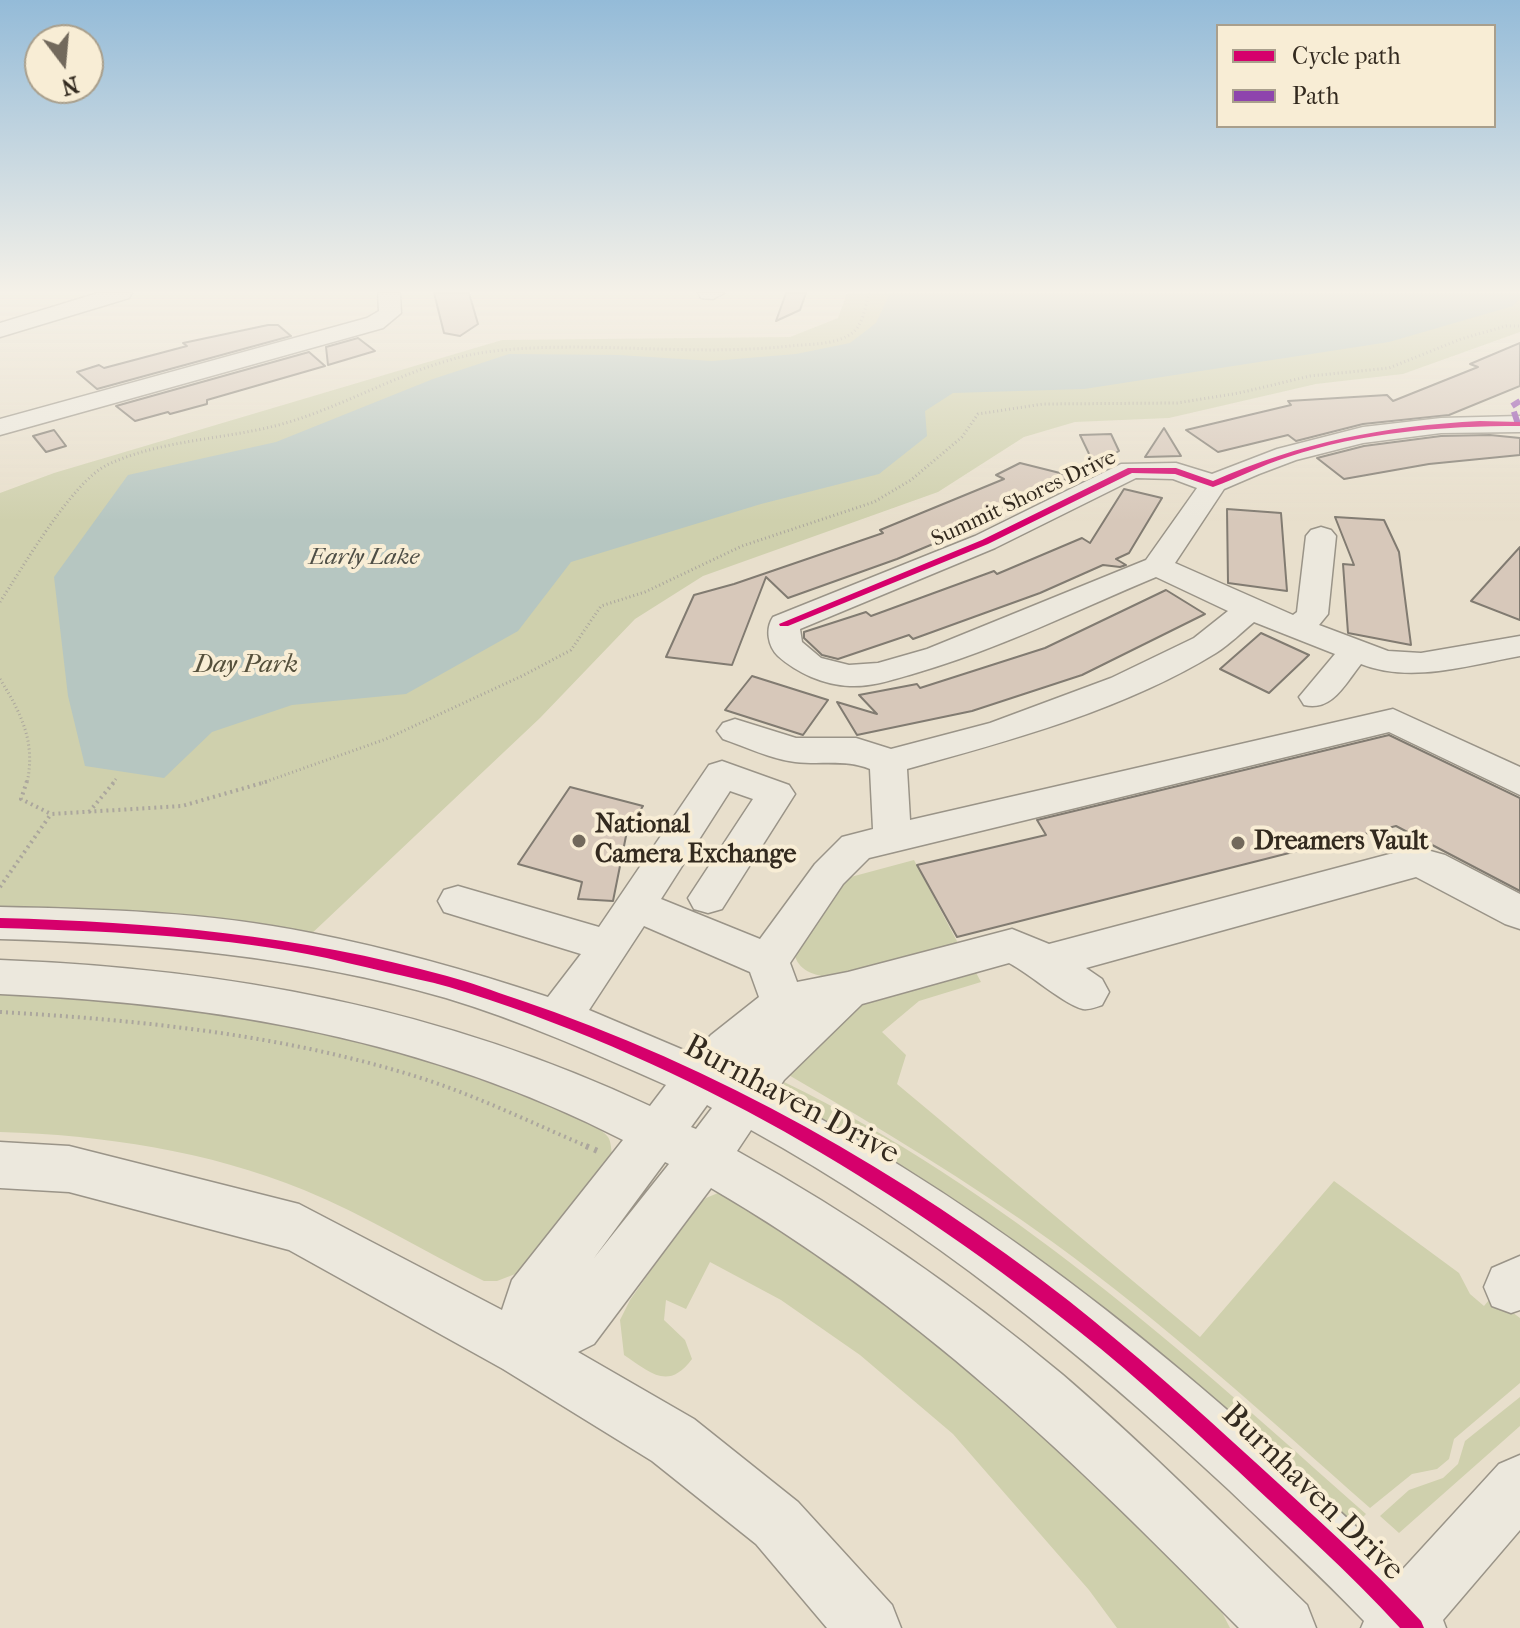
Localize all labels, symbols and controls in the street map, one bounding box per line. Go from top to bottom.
north arrow [24,24,104,104]
legend [1216,24,1496,128]
text: Cycle path [1292,42,1401,70]
text: N [58,70,82,100]
text: Path [1292,82,1339,110]
street label: Summit Shores Drive [928,445,1120,553]
water label: Early Lake [309,544,419,572]
park label: Day Park [194,650,298,682]
place label: National Camera Exchange [595,810,796,872]
place label: Dreamers Vault [1254,827,1428,859]
marker: National Camera Exchange [570,832,588,850]
marker: Dreamers Vault [1229,834,1247,852]
street label: Burnhaven Drive [677,1028,905,1174]
street label: Burnhaven Drive [1213,1396,1411,1590]

